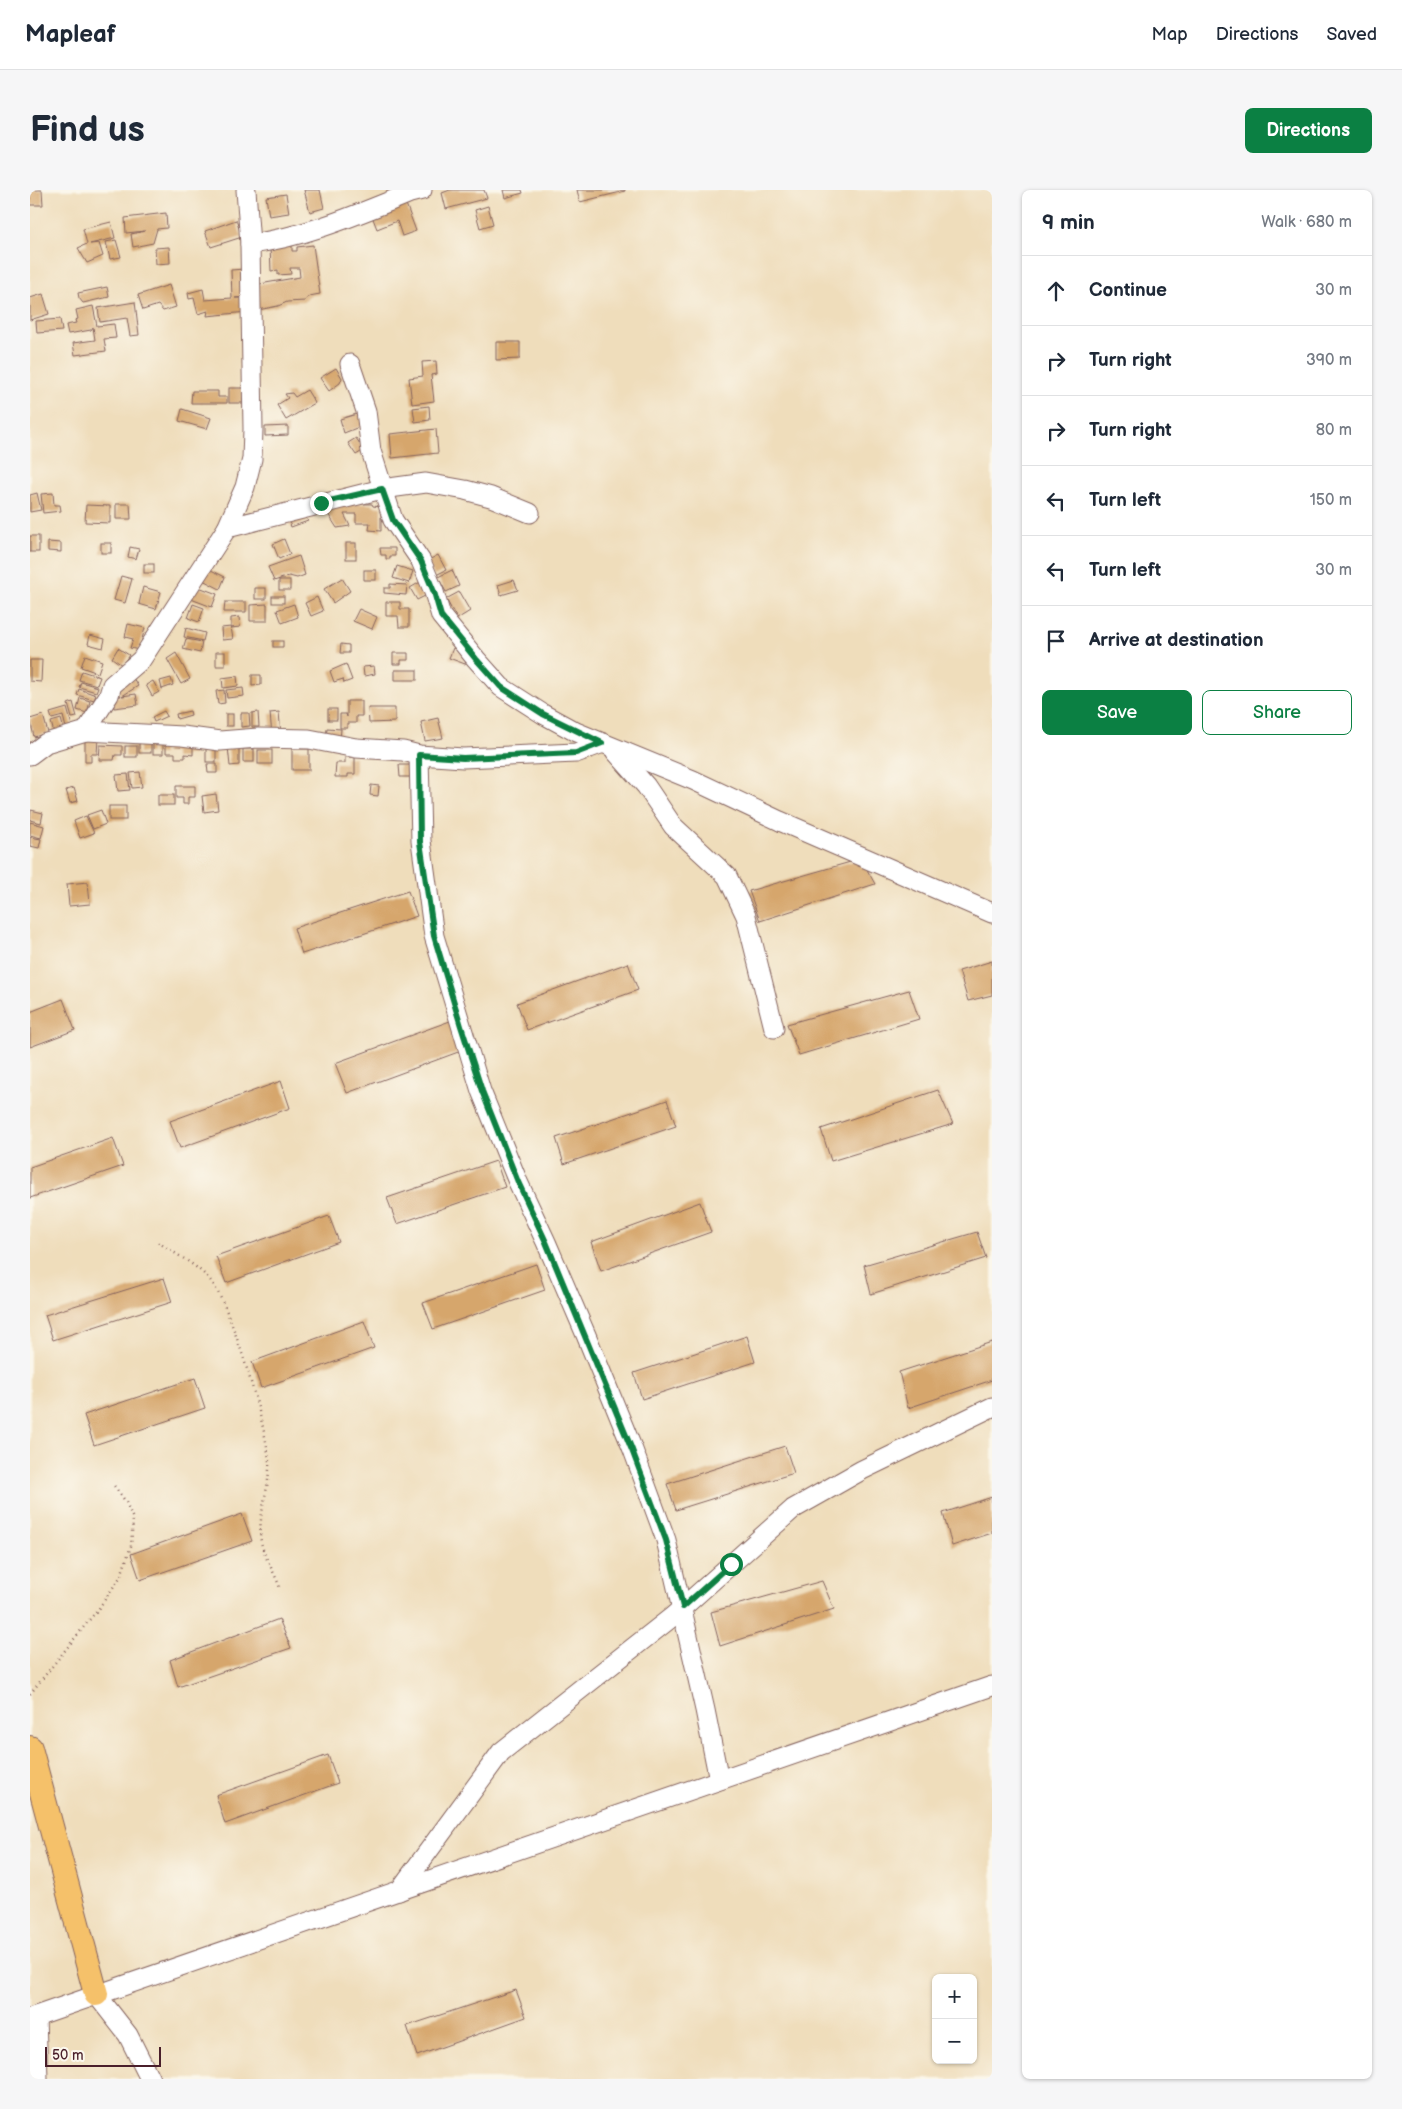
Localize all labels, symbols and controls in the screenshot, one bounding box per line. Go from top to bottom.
text: Mapleaf [25,20,116,49]
text: Map [1152,24,1188,45]
text: Directions [1216,24,1298,45]
text: Saved [1326,24,1377,45]
button: Directions [1245,108,1372,153]
text: Find us [30,109,145,152]
text: 9 min [1042,210,1095,235]
text: Walk · 680 m [1261,213,1352,232]
icon: ahead [1042,277,1070,305]
text: Continue [1089,279,1167,302]
text: 30 m [1315,281,1352,300]
icon: right [1042,347,1070,375]
text: Turn right [1089,349,1172,372]
text: 390 m [1306,351,1352,370]
icon: right [1042,417,1070,445]
text: Turn right [1089,419,1172,442]
text: 80 m [1316,421,1352,440]
icon: left [1042,487,1070,515]
text: Turn left [1089,489,1161,512]
text: 150 m [1310,491,1352,510]
route end [310,492,333,515]
icon: left [1042,557,1070,585]
text: Turn left [1089,559,1161,582]
text: 30 m [1315,561,1352,580]
icon: arrive [1042,627,1070,655]
text: Arrive at destination [1089,629,1264,652]
button: Save [1042,690,1192,735]
button: Share [1202,690,1352,735]
route start [720,1553,743,1576]
map controls [932,1974,977,2064]
button: + [932,1974,977,2019]
button: − [932,2019,977,2064]
scale bar [45,2044,161,2067]
text: 50 m [52,2047,84,2064]

